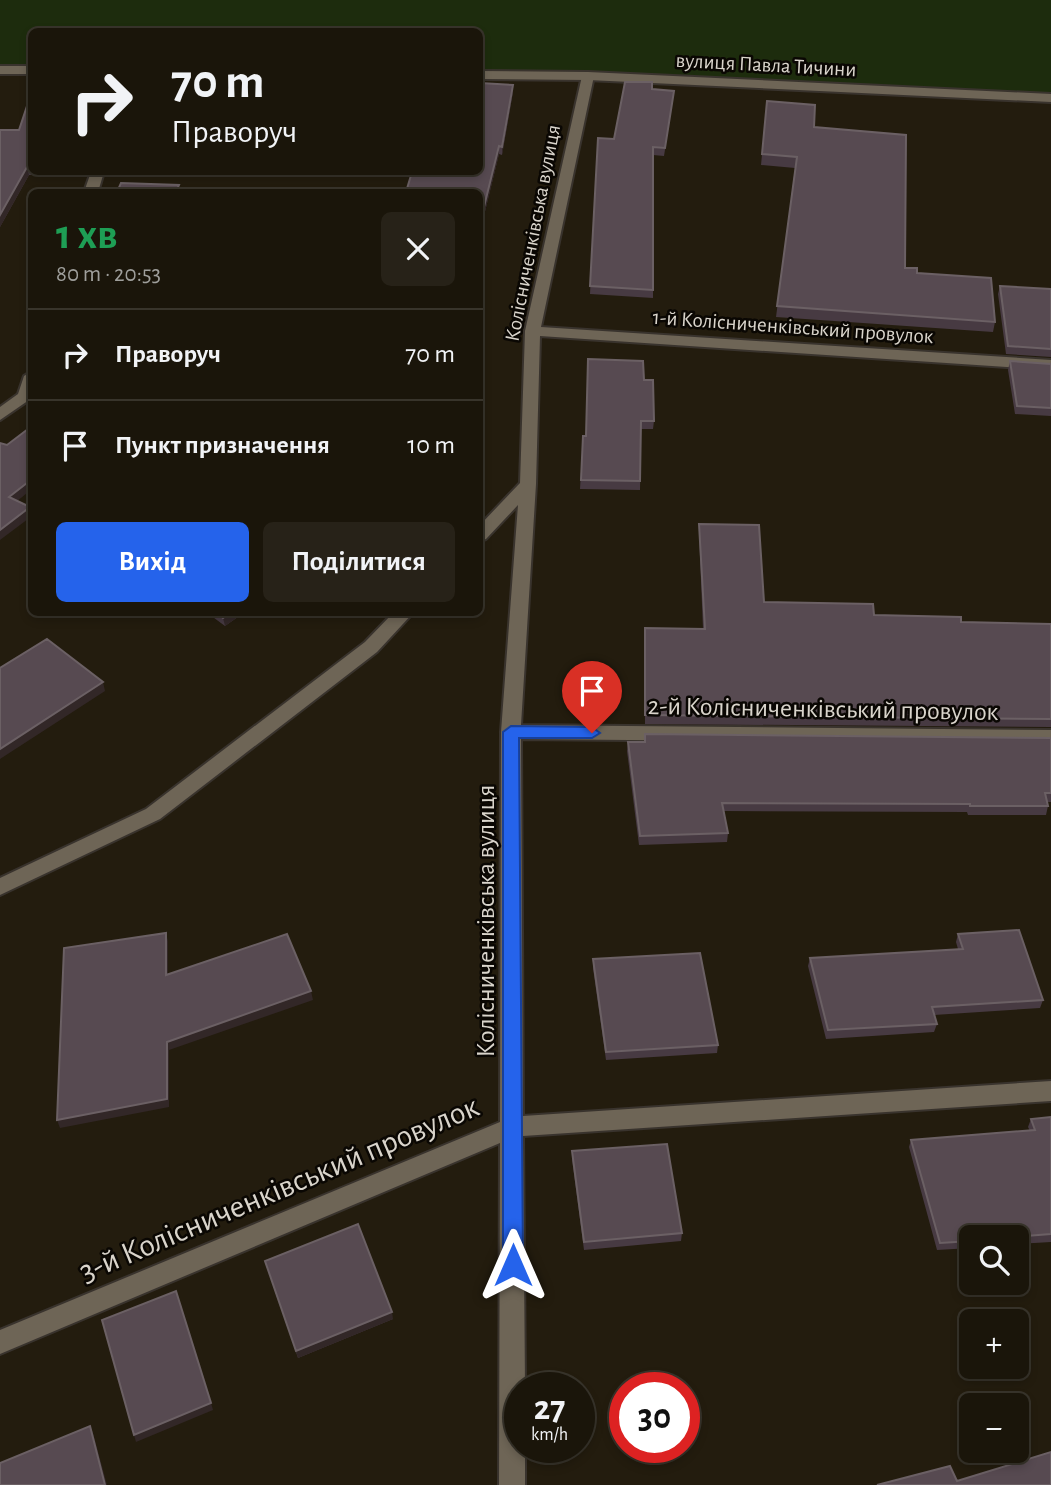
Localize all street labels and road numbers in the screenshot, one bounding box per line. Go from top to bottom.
street label: вулиця Павла Тичини [675,50,857,80]
street label: Колісниченківська вулиця [502,123,564,343]
street label: 1-й Колісниченківський провулок [652,307,934,347]
street label: 2-й Колісниченківський провулок [647,693,999,725]
street label: Колісниченківська вулиця [473,785,499,1057]
street label: 3-й Колісниченківський провулок [75,1090,484,1288]

